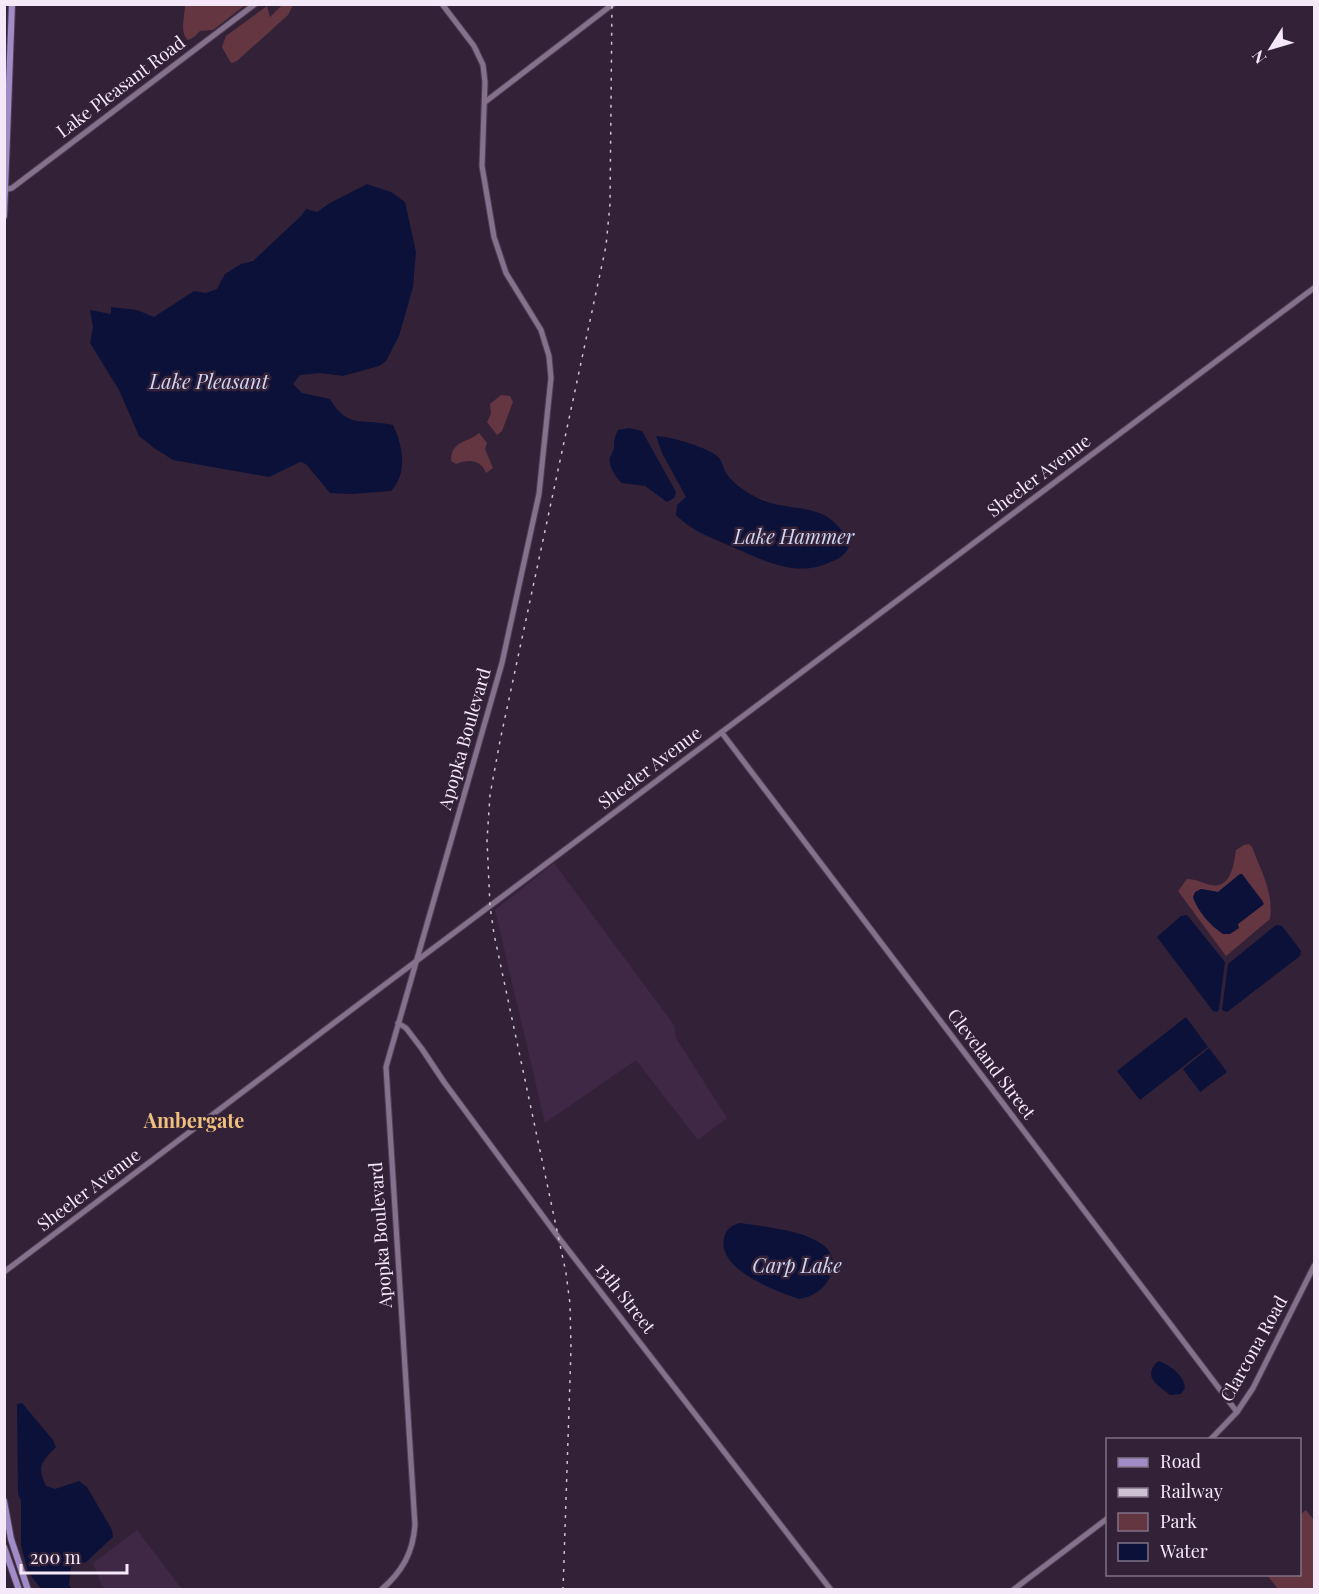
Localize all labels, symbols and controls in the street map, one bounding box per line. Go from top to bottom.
north arrow [1241,18,1301,78]
street label: Lake Pleasant Road [51,30,190,142]
text: N [1246,46,1270,68]
water label: Lake Pleasant [149,367,270,394]
street label: Sheeler Avenue [982,428,1095,522]
water label: Lake Hammer [733,522,856,549]
street label: Apopka Boulevard [432,665,496,813]
street label: Sheeler Avenue [593,720,706,814]
street label: Cleveland Street [942,1003,1042,1124]
district label: Ambergate [143,1106,244,1133]
street label: Sheeler Avenue [32,1142,145,1236]
street label: Apopka Boulevard [363,1161,397,1310]
water label: Carp Lake [752,1251,842,1278]
street label: 13th Street [590,1257,662,1338]
street label: Clarcona Road [1214,1291,1292,1406]
legend [1106,1438,1301,1576]
text: Road [1160,1449,1201,1473]
text: Railway [1160,1479,1223,1503]
text: Park [1160,1509,1197,1533]
scale bar [21,1537,128,1575]
text: Water [1159,1539,1208,1563]
text: 200 m [30,1545,81,1569]

